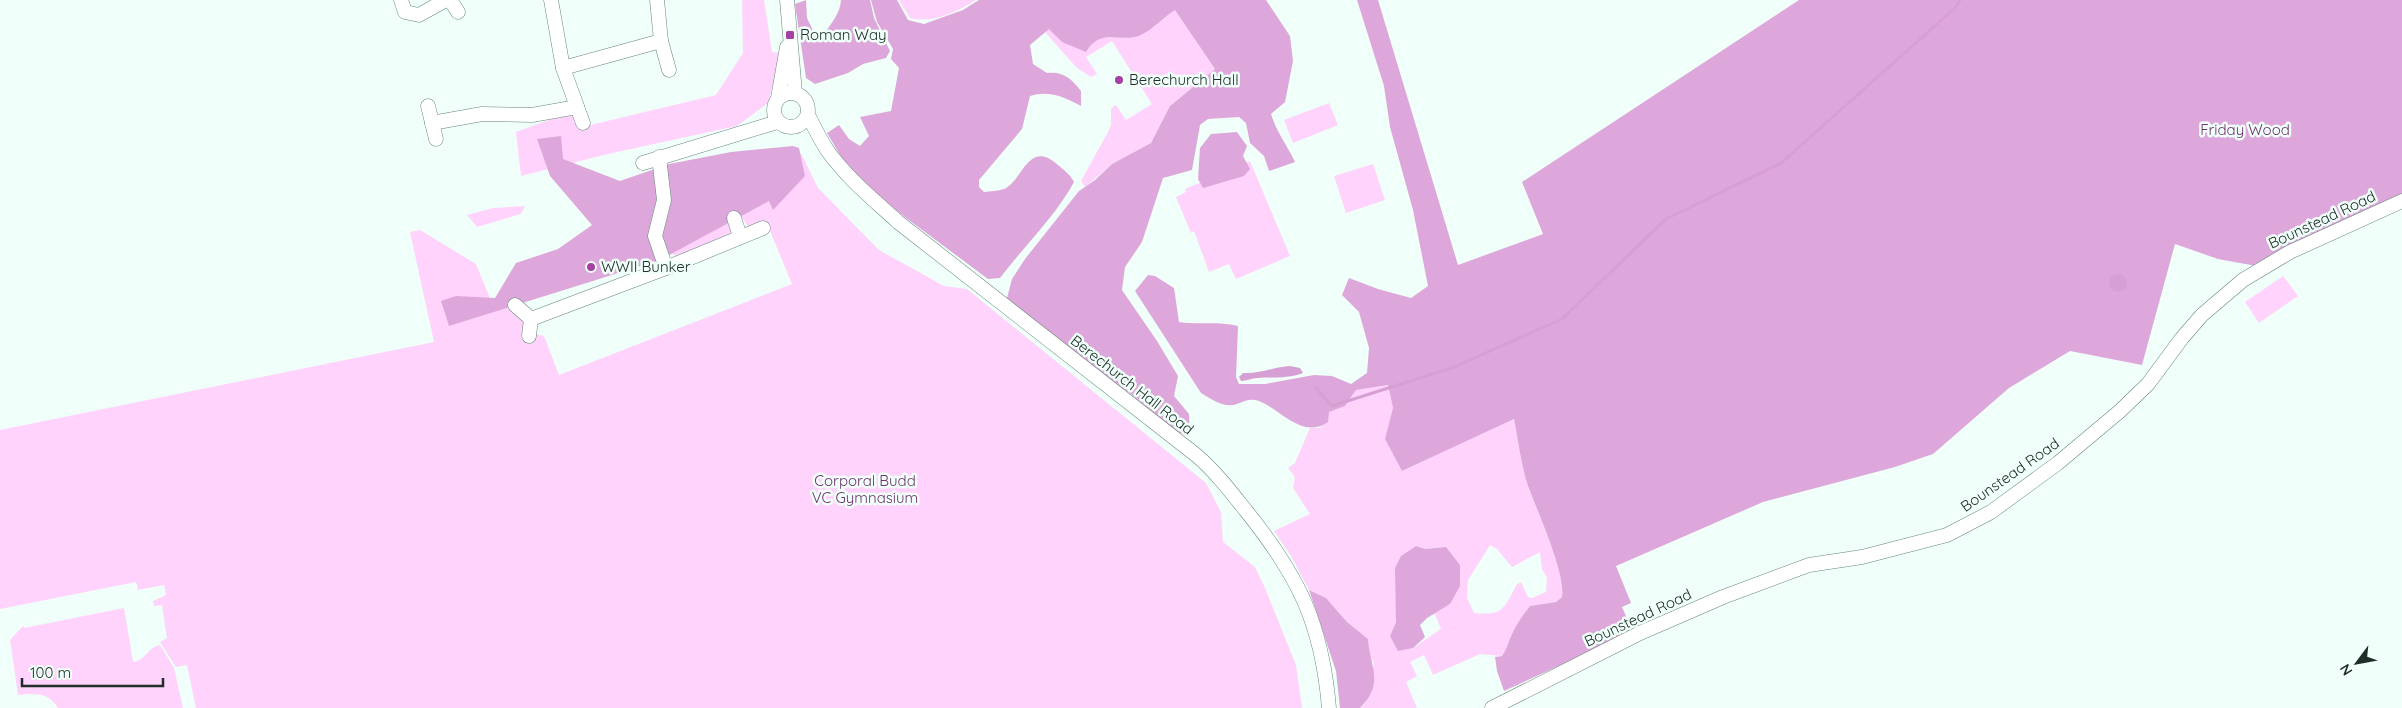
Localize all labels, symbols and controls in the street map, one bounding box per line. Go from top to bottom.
place label: Roman Way [800,25,887,44]
marker: Roman Way [784,29,796,41]
place label: Berechurch Hall [1129,70,1239,89]
marker: Berechurch Hall [1113,74,1125,86]
park label: Friday Wood [2200,120,2290,139]
street label: Bounstead Road [2265,186,2378,253]
place label: WWII Bunker [601,257,691,276]
marker: WWII Bunker [585,261,597,273]
street label: Berechurch Hall Road [1067,331,1198,439]
street label: Bounstead Road [1957,434,2063,516]
park label: Corporal Budd VC Gymnasium [812,471,918,507]
street label: Bounstead Road [1581,584,1694,651]
north arrow [2332,638,2382,688]
scale bar [22,656,164,688]
text: N [2336,661,2356,679]
text: 100 m [30,663,71,682]

